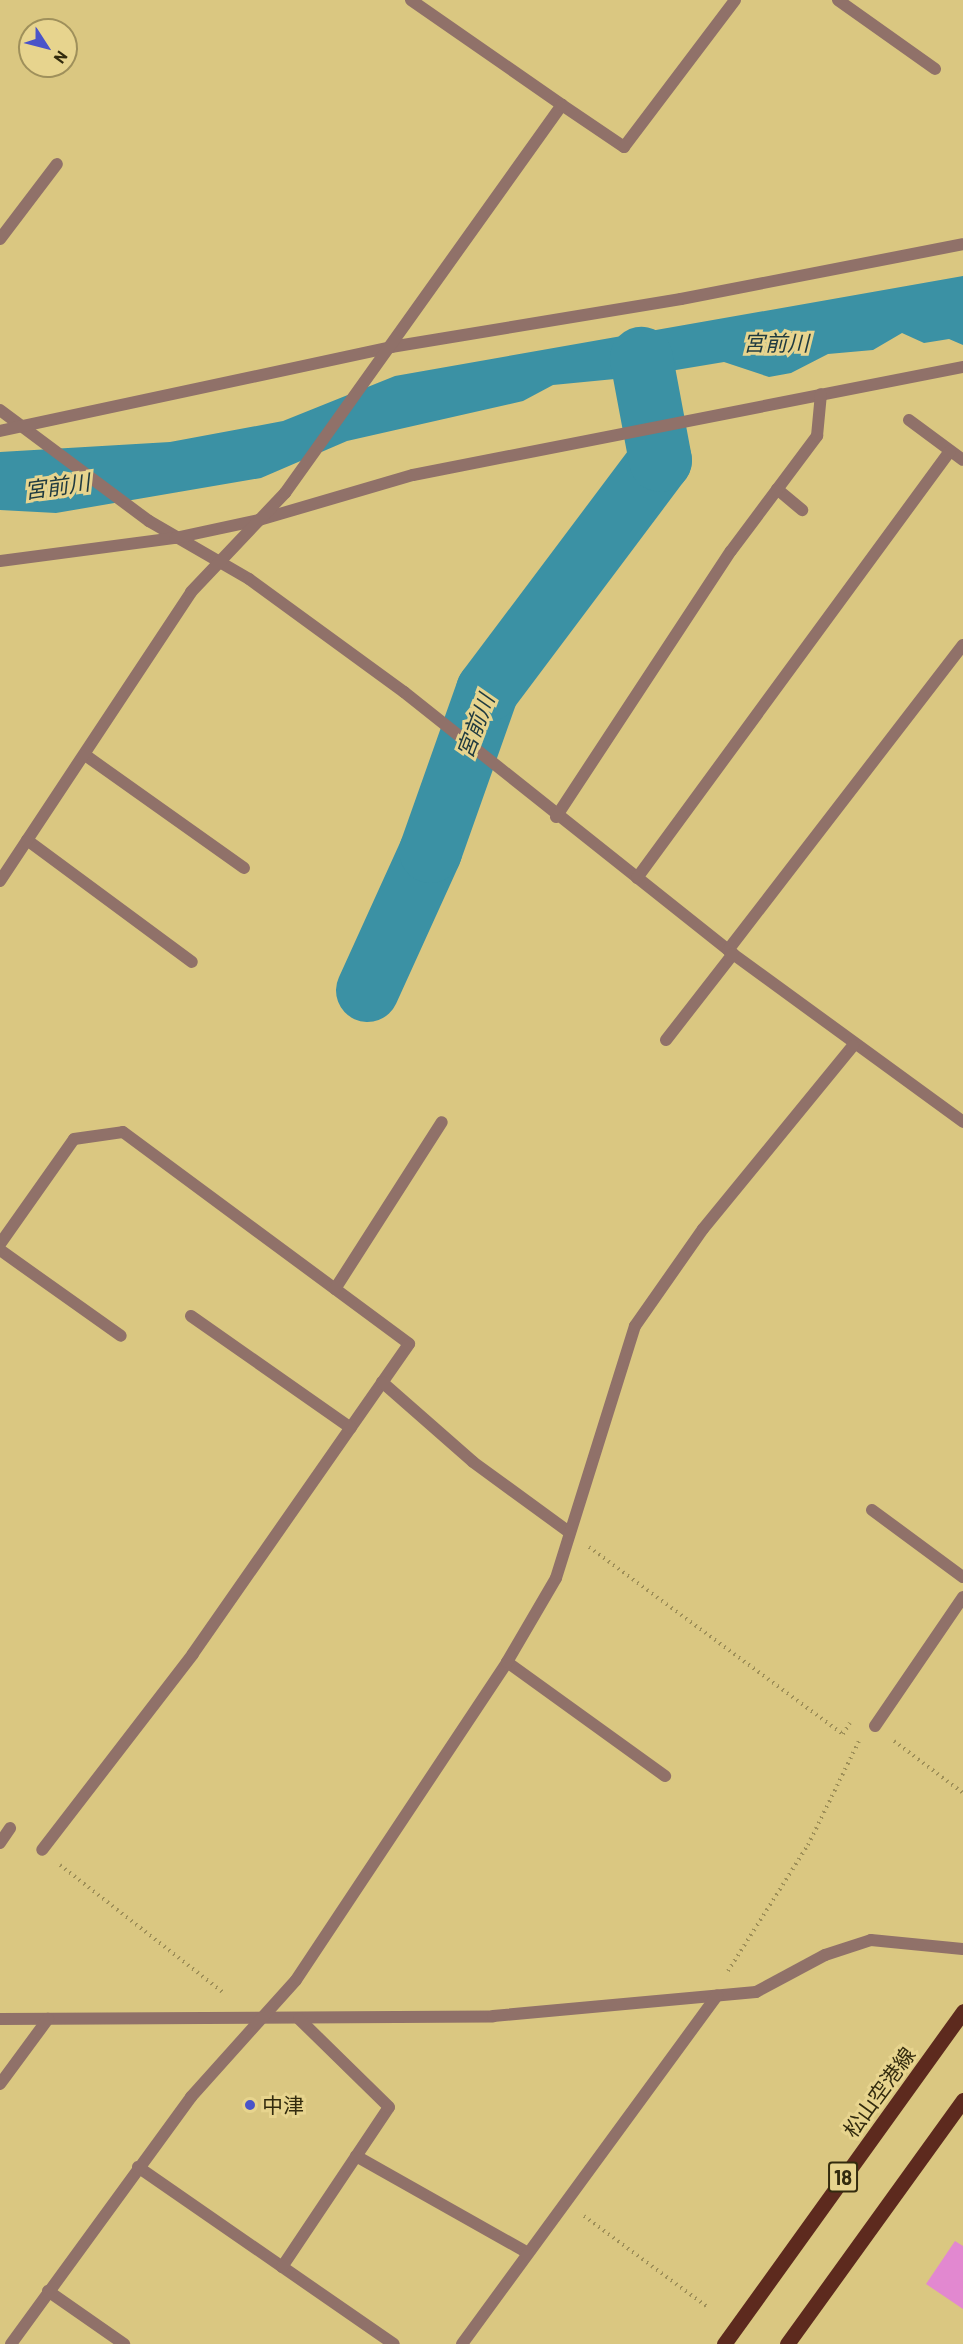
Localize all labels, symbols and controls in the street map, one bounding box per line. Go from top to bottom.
north arrow [18,18,78,78]
text: N [51,48,72,68]
water label: 宮前川 [743,330,809,356]
water label: 宮前川 [22,468,92,504]
water label: 宮前川 [451,690,499,762]
street label: 松山空港線 [838,2042,920,2142]
place label: 中津 [262,2092,304,2118]
marker: 中津 [243,2098,257,2112]
road number: 18 [828,2160,858,2194]

